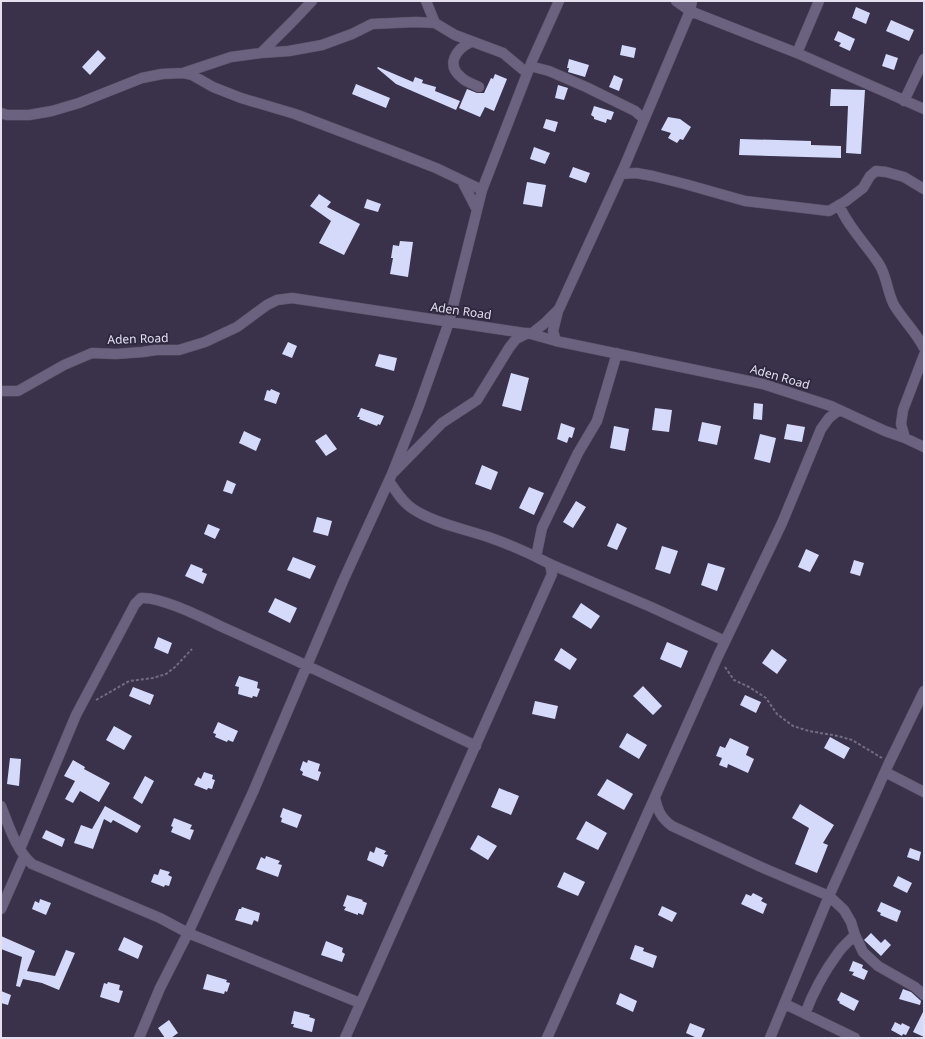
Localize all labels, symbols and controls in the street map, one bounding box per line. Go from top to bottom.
street label: Aden Road [430,298,493,323]
street label: Aden Road [107,329,169,348]
street label: Aden Road [748,360,812,393]

